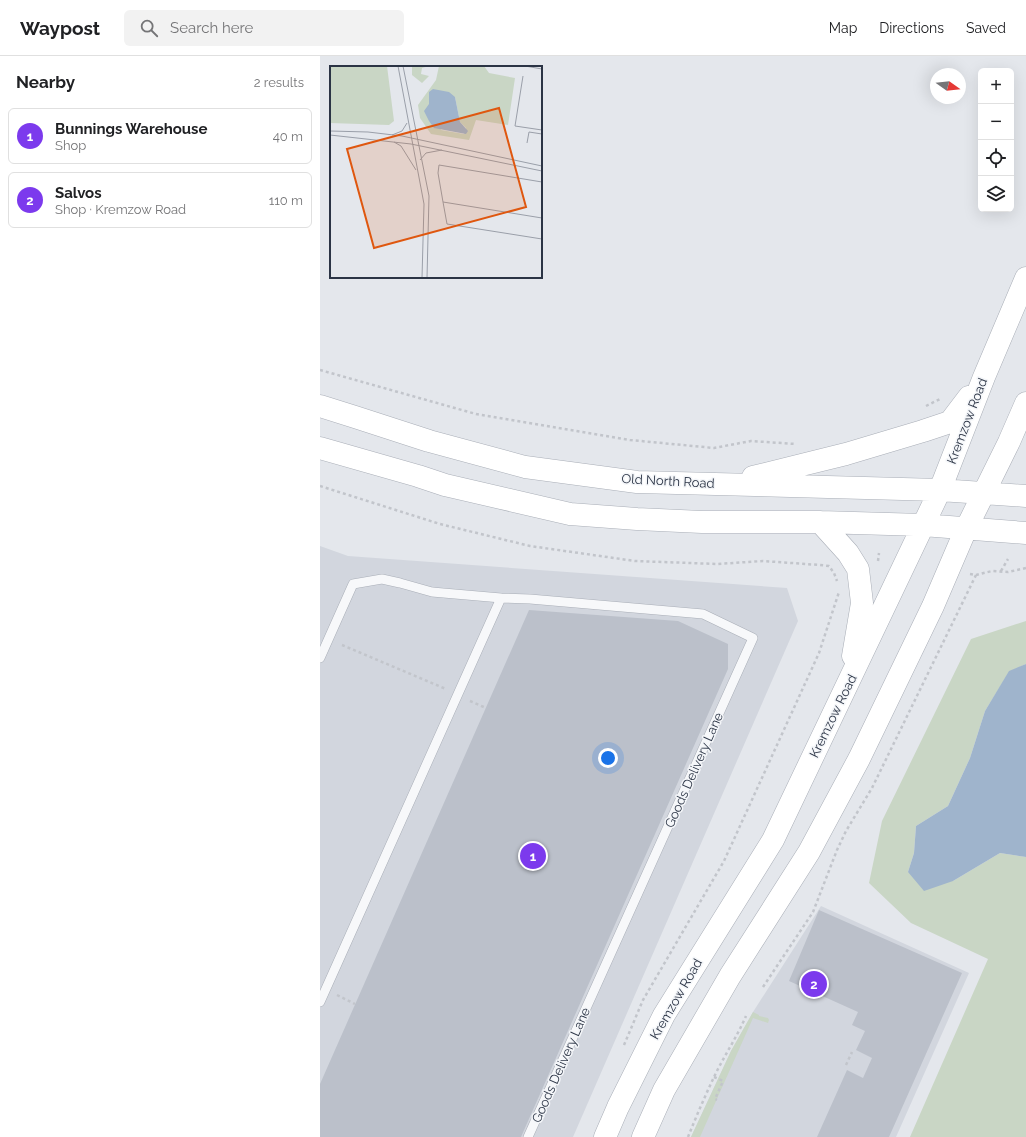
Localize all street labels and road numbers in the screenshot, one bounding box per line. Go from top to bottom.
street label: Kremzow Road [944,376,990,466]
street label: Old North Road [621,471,715,491]
street label: Kremzow Road [806,672,860,760]
street label: Goods Delivery Lane [662,710,726,830]
street label: Kremzow Road [647,956,705,1042]
street label: Goods Delivery Lane [529,1005,593,1125]

